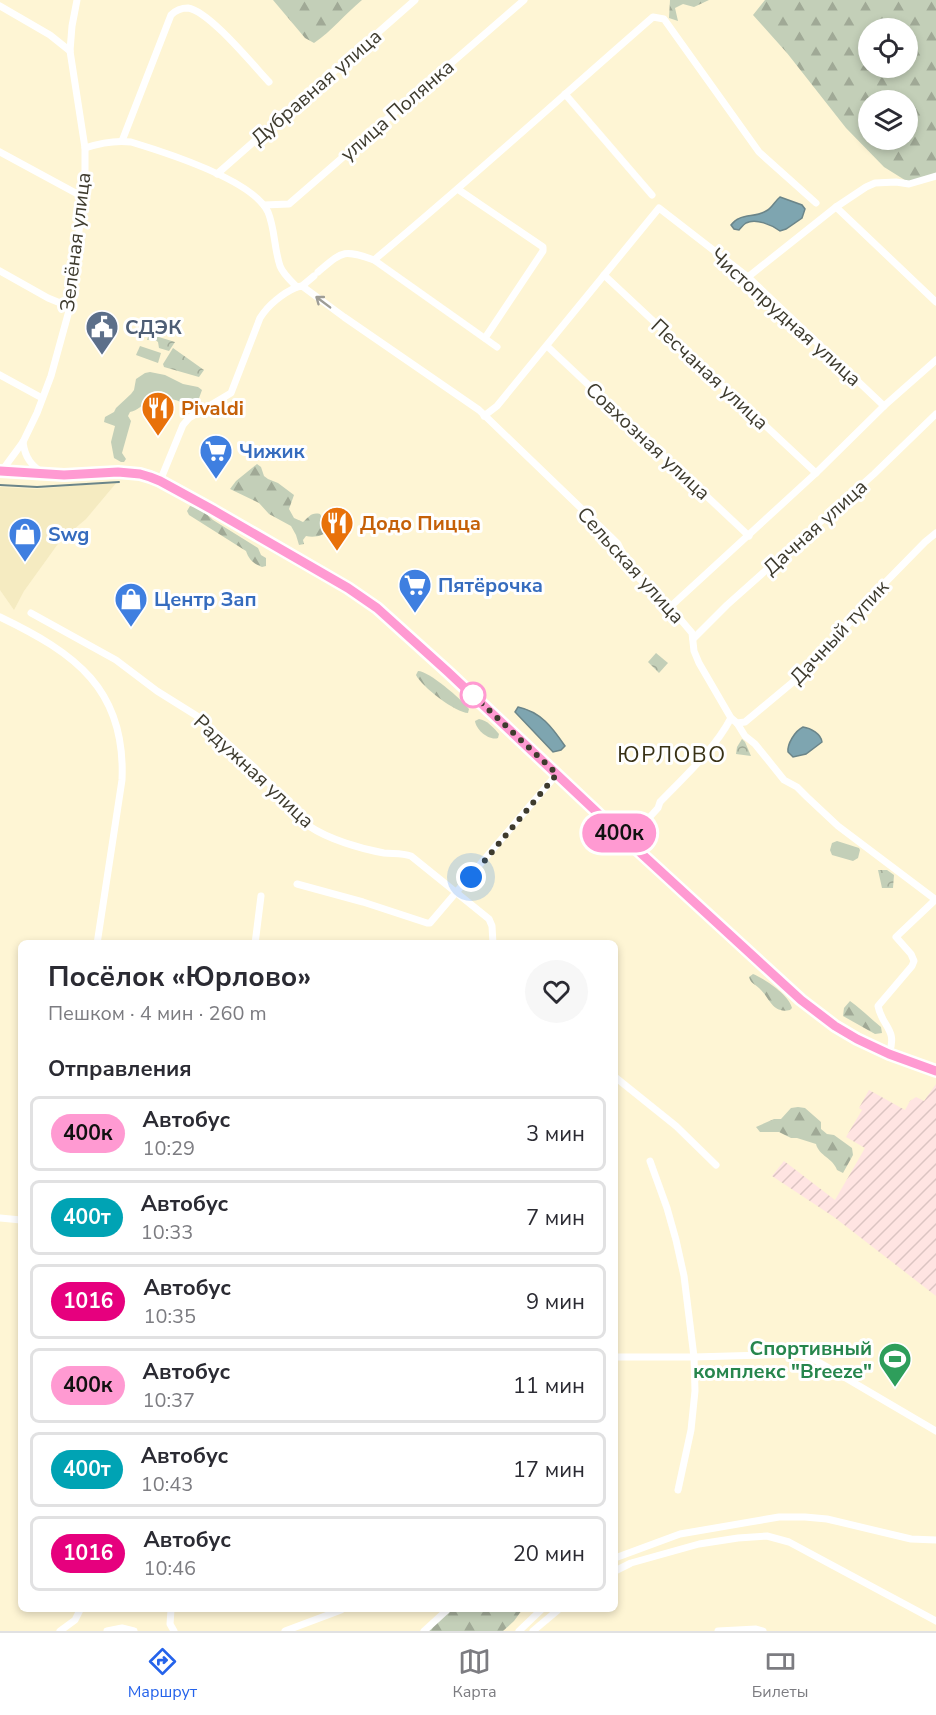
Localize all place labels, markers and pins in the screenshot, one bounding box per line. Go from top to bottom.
public building icon: СДЭК [84,309,120,356]
place label: СДЭК [125,314,182,341]
restaurant icon: Pivaldi [140,390,176,437]
place label: Pivaldi [181,395,244,422]
supermarket icon: Чижик [198,433,234,480]
place label: Чижик [239,438,306,465]
restaurant icon: Додо Пицца [319,505,355,552]
place label: Додо Пицца [360,510,481,537]
shop icon: Swg [7,516,43,563]
place label: Swg [48,521,89,548]
supermarket icon: Пятёрочка [397,567,433,614]
place label: Пятёрочка [438,572,543,599]
shop icon: Центр Зап [113,581,149,628]
place label: Центр Зап [154,586,257,613]
unlabelled marker [460,682,486,708]
place label: Спортивный комплекс "Breeze" [693,1335,872,1385]
sports icon: Спортивный комплекс "Breeze" [877,1341,913,1388]

